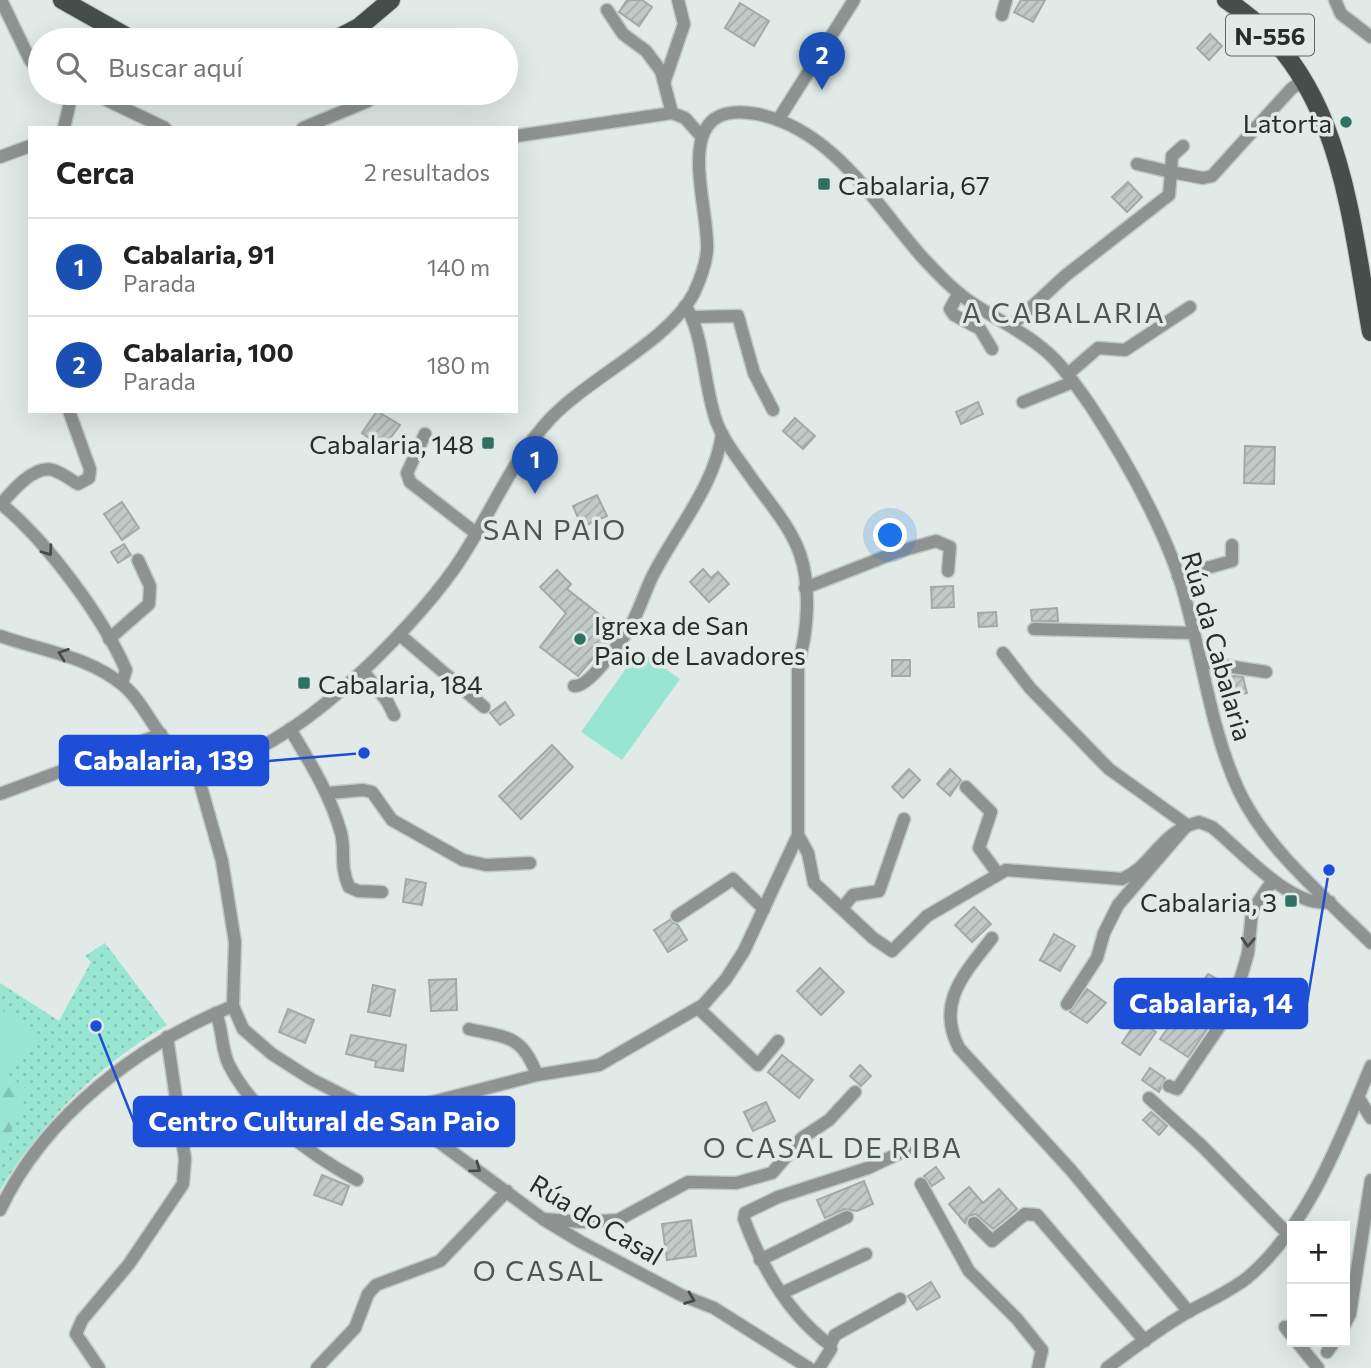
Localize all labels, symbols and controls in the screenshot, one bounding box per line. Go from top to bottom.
road number: N-556 [1226,15,1314,56]
search box [28,28,518,105]
pin: 2 [799,32,845,90]
icon: search [52,48,90,86]
text: Buscar aquí [108,51,243,82]
place label: Latorta [1243,107,1332,138]
marker: Latorta [1338,114,1354,130]
text: Cerca [56,153,135,190]
text: 2 resultados [364,158,490,186]
place label: Cabalaria, 67 [838,169,990,200]
marker: Cabalaria, 67 [816,176,832,192]
text: Cabalaria, 91 [123,238,275,269]
text: 1 [74,253,84,281]
text: 140 m [427,253,490,281]
text: Parada [123,269,196,297]
district label: A CABALARIA [962,295,1166,329]
text: Cabalaria, 100 [123,336,294,367]
text: 2 [72,351,86,379]
text: 180 m [427,351,490,379]
text: Parada [123,367,196,395]
place label: Cabalaria, 148 [309,428,474,459]
marker: Cabalaria, 148 [480,435,496,451]
pin: 1 [512,436,558,494]
district label: SAN PAIO [483,512,627,546]
your location [873,518,907,552]
one-way arrow [40,543,52,556]
street label: Rúa da Cabalaria [1176,548,1260,744]
place label: Igrexa de San Paio de Lavadores [594,609,806,670]
marker: Igrexa de San Paio de Lavadores [572,631,588,647]
one-way arrow [57,648,69,662]
place label: Cabalaria, 184 [318,668,483,699]
marker: Cabalaria, 184 [296,675,312,691]
callout: Cabalaria, 139 [60,736,268,785]
text: Cabalaria, 139 [74,742,254,776]
place label: Cabalaria, 3 [1140,886,1277,917]
marker: Cabalaria, 3 [1283,893,1299,909]
one-way arrow [1241,936,1256,947]
callout: Cabalaria, 14 [1115,979,1307,1028]
text: Cabalaria, 14 [1129,985,1293,1019]
callout: Centro Cultural de San Paio [134,1097,514,1146]
text: Centro Cultural de San Paio [148,1103,500,1137]
district label: O CASAL DE RIBA [703,1130,963,1164]
one-way arrow [468,1160,481,1172]
street label: Rúa do Casal [525,1167,669,1271]
map controls [1287,1221,1350,1347]
button: + [1287,1221,1350,1284]
district label: O CASAL [473,1253,605,1287]
button: − [1287,1284,1350,1347]
one-way arrow [684,1291,696,1305]

